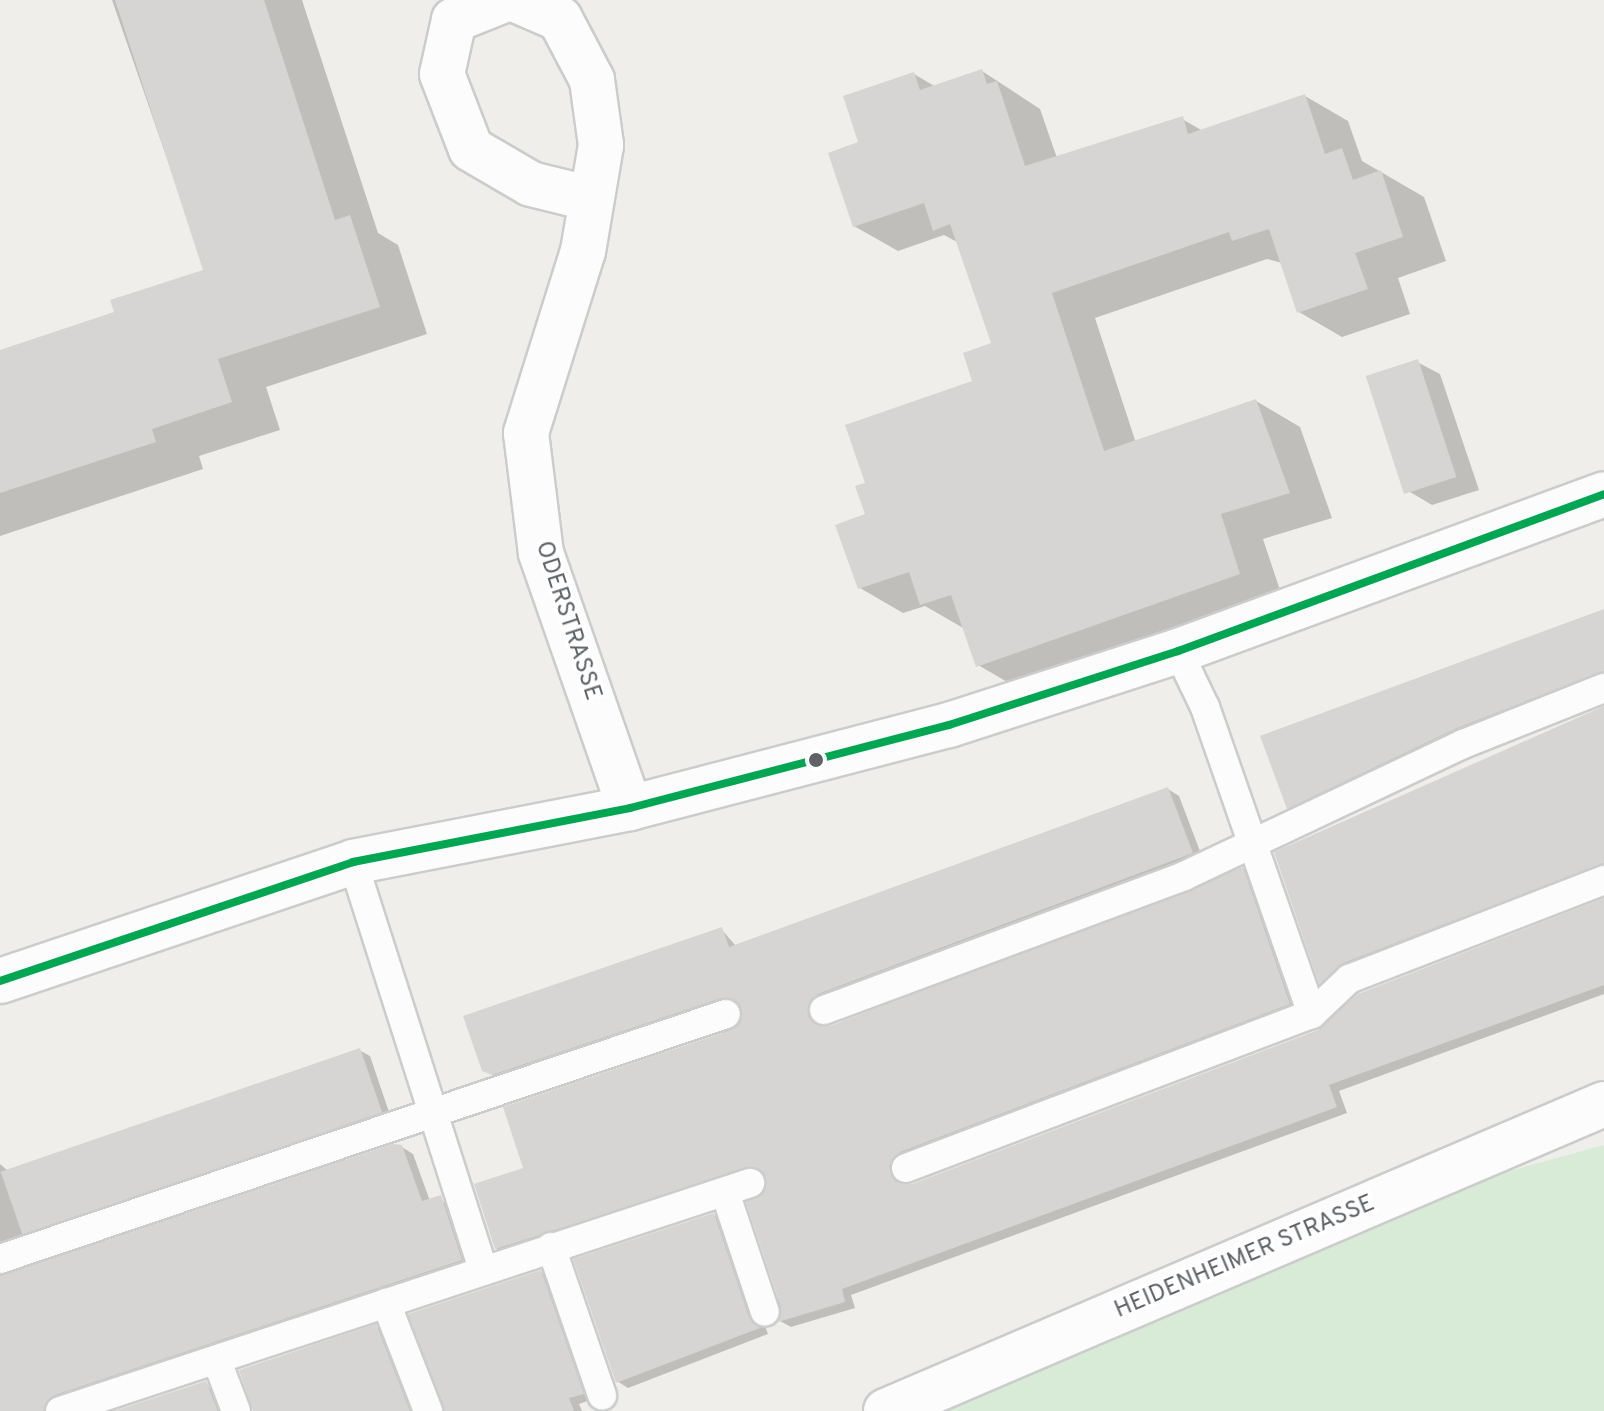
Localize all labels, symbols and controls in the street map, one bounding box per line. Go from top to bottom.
street label: ODERSTRASSE [528,538,606,704]
unlabelled marker [808,752,824,768]
street label: HEIDENHEIMER STRASSE [1111,1190,1379,1326]

